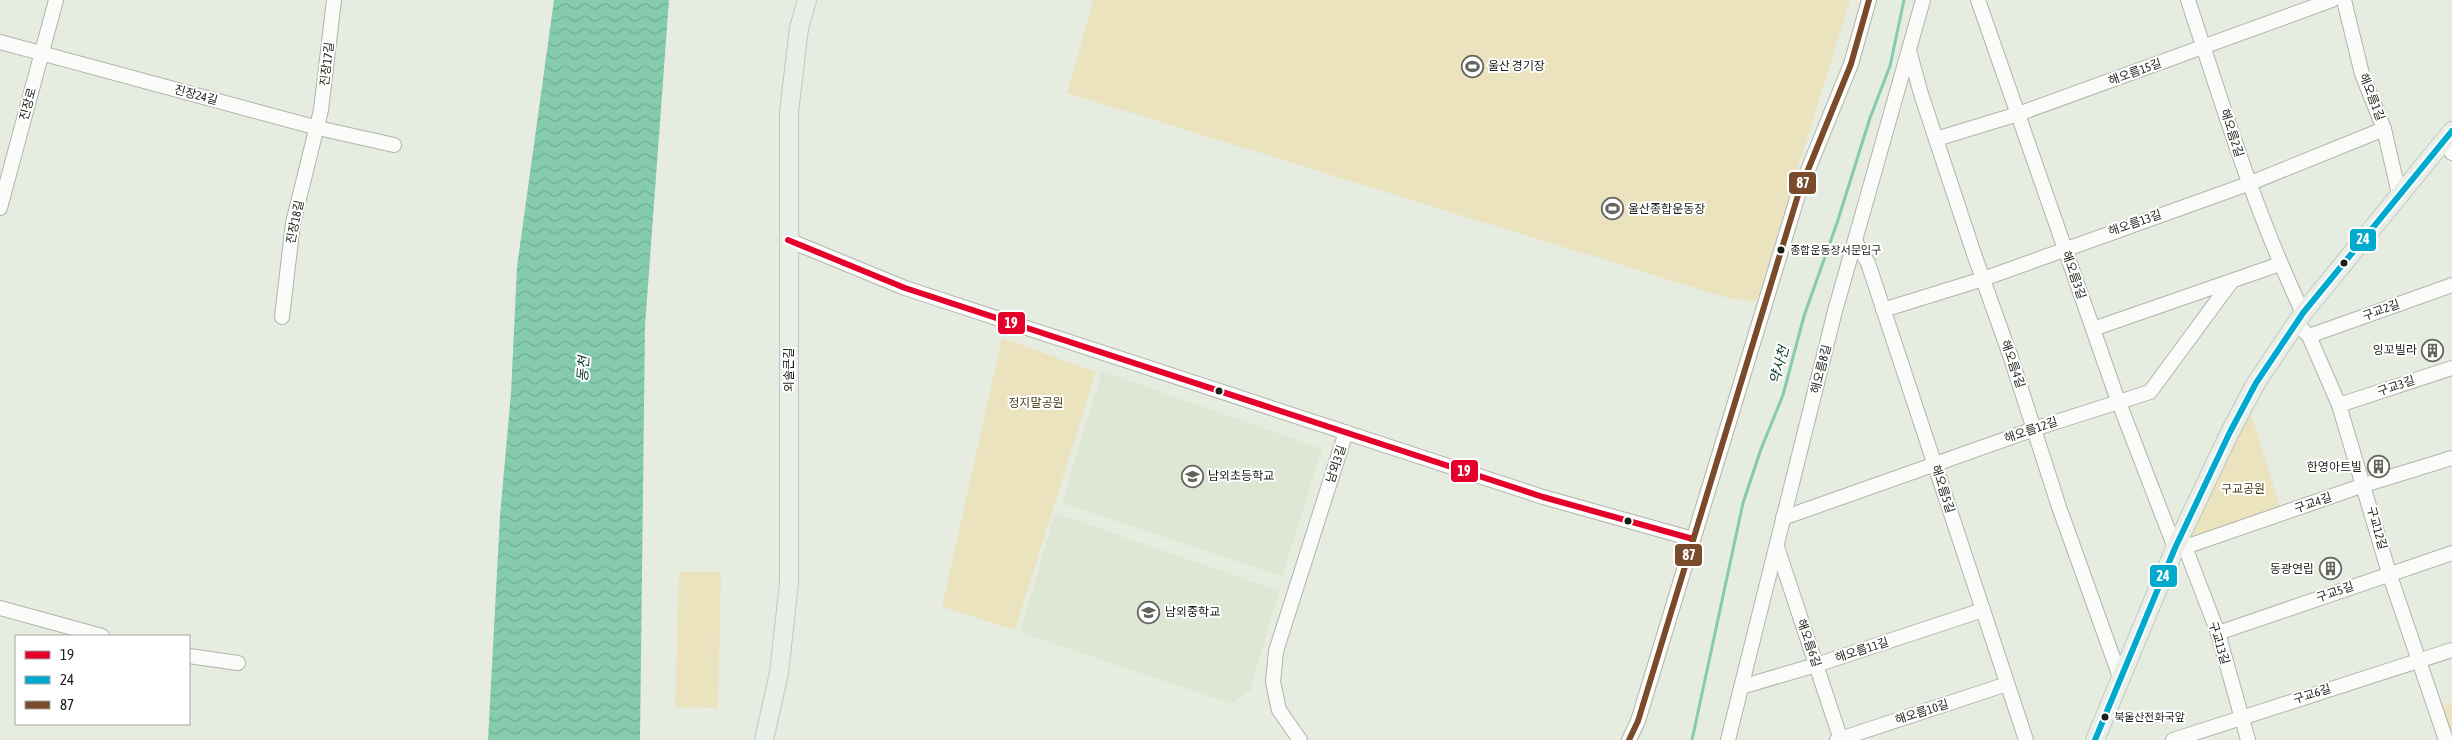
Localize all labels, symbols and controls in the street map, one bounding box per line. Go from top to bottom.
street label: 진장17길 [317,41,337,87]
sports icon: 울산 경기장 [1460,54,1484,78]
street label: 해오름15길 [2107,56,2163,88]
place label: 울산 경기장 [1488,59,1545,73]
street label: 해오름1길 [2357,71,2387,123]
street label: 진장24길 [173,82,219,108]
street label: 진장로 [17,86,39,122]
street label: 해오름2길 [2218,107,2246,159]
line badge: 87 [1788,171,1817,195]
text: 87 [1796,175,1810,191]
sports icon: 울산종합운동장 [1600,197,1624,221]
street label: 진장18길 [284,199,306,245]
place label: 울산종합운동장 [1628,202,1705,216]
street label: 해오름13길 [2107,207,2163,239]
line badge: 24 [2349,228,2377,252]
text: 24 [2356,231,2370,247]
place label: 종합운동장서문입구 [1790,244,1881,256]
marker: 종합운동장서문입구 [1776,245,1786,255]
street label: 해오름3길 [2059,249,2089,301]
unlabelled marker [2339,258,2349,268]
street label: 구교2길 [2360,297,2402,323]
line badge: 19 [997,311,1026,335]
text: 19 [1004,315,1018,331]
street label: 해오름4길 [1998,338,2028,390]
building icon: 잉꼬빌라 [2421,338,2445,362]
water label: 약사천 [1766,343,1792,386]
street label: 해오름8길 [1808,343,1834,395]
place label: 잉꼬빌라 [2373,343,2417,357]
street label: 외솔큰길 [782,348,796,392]
water label: 동천 [574,354,592,382]
street label: 구교3길 [2375,373,2417,399]
unlabelled marker [1214,386,1224,396]
park label: 정지말공원 [1008,396,1064,410]
street label: 해오름12길 [2003,414,2059,446]
street label: 남외3길 [1323,443,1349,485]
building icon: 한영아트빌 [2366,455,2390,479]
line badge: 19 [1450,459,1479,483]
place label: 한영아트빌 [2307,460,2362,474]
text: 19 [1457,463,1471,479]
street label: 해오름5길 [1929,463,1957,515]
school or university icon: 남외초등학교 [1180,464,1204,488]
place label: 남외초등학교 [1208,469,1274,483]
park label: 구교공원 [2221,482,2265,496]
street label: 구교4길 [2292,490,2334,516]
street label: 구교12길 [2364,505,2390,551]
unlabelled marker [1623,516,1633,526]
line badge: 87 [1674,543,1703,567]
text: 87 [1682,547,1696,563]
building icon: 동광연립 [2318,557,2342,581]
place label: 동광연립 [2270,562,2314,576]
line badge: 24 [2149,564,2178,588]
text: 24 [2156,568,2170,584]
street label: 구교5길 [2314,579,2356,605]
school or university icon: 남외중학교 [1137,600,1161,624]
place label: 남외중학교 [1165,605,1220,619]
street label: 해오름6길 [1794,617,1824,669]
street label: 구교13길 [2206,620,2232,666]
legend [15,635,190,725]
street label: 해오름11길 [1833,635,1891,665]
text: 19 [60,646,74,663]
text: 24 [60,671,74,688]
street label: 구교6길 [2291,681,2333,707]
text: 87 [60,696,74,713]
street label: 해오름10길 [1893,697,1951,727]
place label: 북울산전화국앞 [2114,711,2185,723]
marker: 북울산전화국앞 [2100,712,2110,722]

